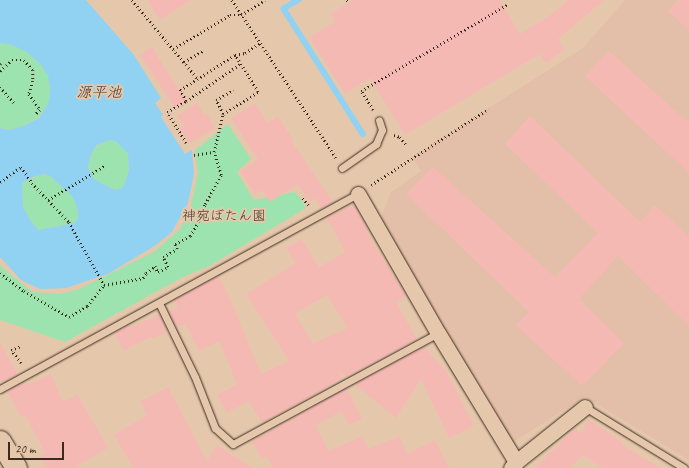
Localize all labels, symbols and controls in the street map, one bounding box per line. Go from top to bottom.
water label: 源平池 [77,84,121,102]
park label: 神宛ぼたん園 [182,208,266,224]
scale bar [10,434,66,460]
text: 20 m [15,441,35,457]

